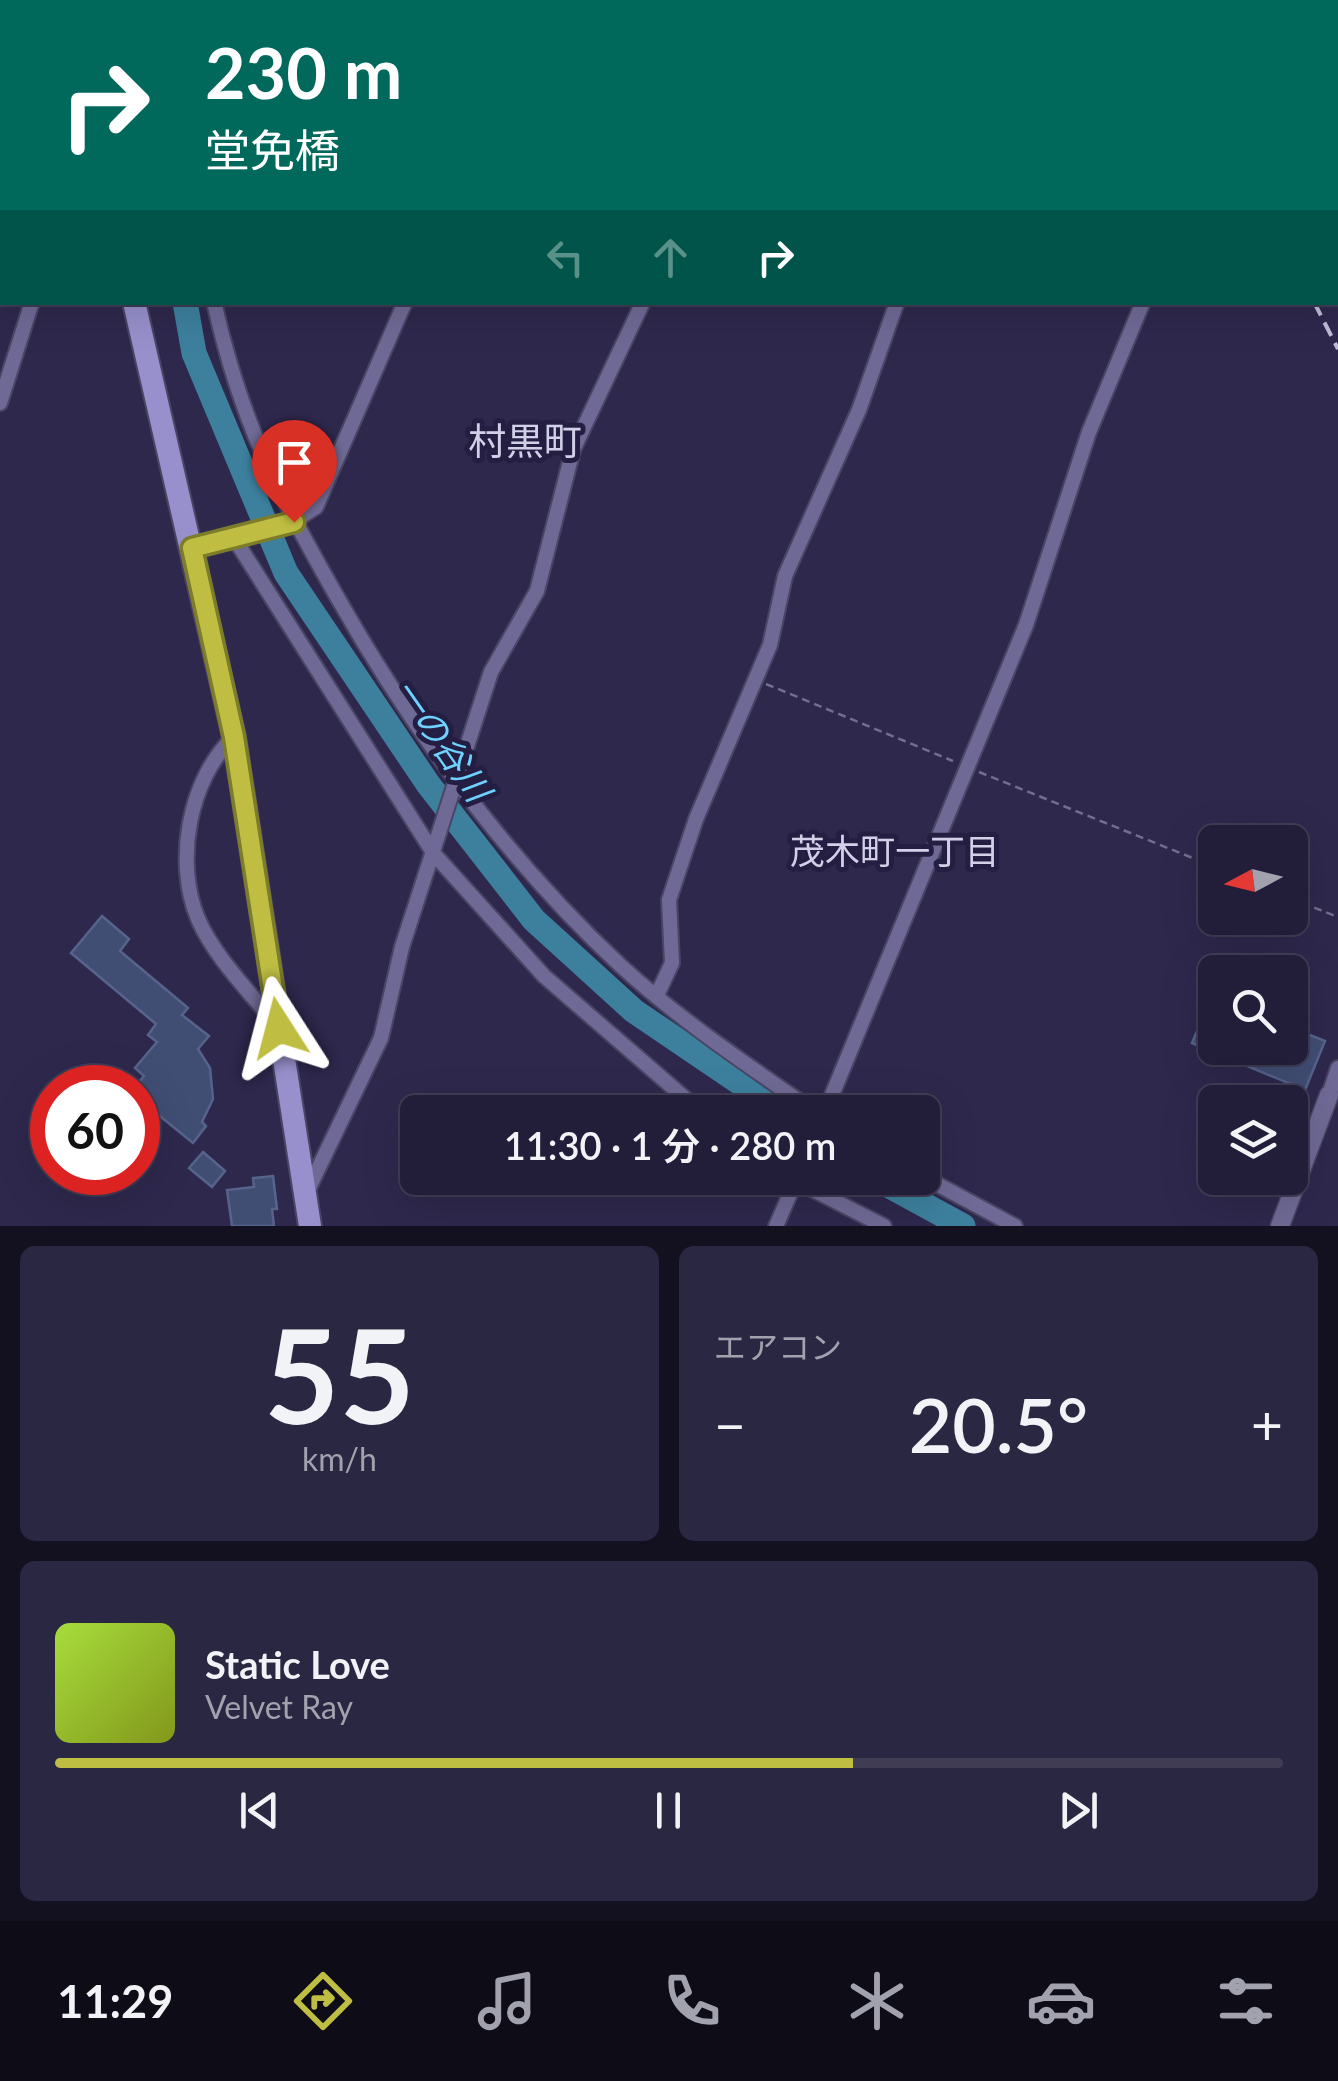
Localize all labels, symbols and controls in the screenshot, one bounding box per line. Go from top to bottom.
text: 230 m [205,30,402,114]
icon: right [40,40,170,170]
text: 堂免橋 [205,123,340,177]
icon: left [538,230,593,285]
icon: ahead [643,230,698,285]
icon: right [748,230,803,285]
district label: 村黒町 [468,417,582,463]
pin [252,420,337,523]
icon: arrive [267,435,322,490]
water label: 一の谷川 [386,670,503,812]
north arrow [1198,825,1308,935]
map controls [1198,825,1308,1195]
district label: 茂木町一丁目 [790,829,1000,871]
button: search [1198,955,1308,1065]
position arrow [227,976,331,1080]
speed limit sign: 60 [30,1065,160,1195]
button: layers [1198,1085,1308,1195]
text: 11:30 · 1 分 · 280 m [504,1122,836,1168]
text: 55 [264,1296,415,1452]
text: エアコン [714,1327,842,1366]
text: 20.5° [909,1379,1088,1469]
text: − [714,1391,746,1457]
text: + [1251,1391,1283,1457]
text: km/h [302,1439,377,1478]
text: Static Love [205,1641,390,1687]
text: Velvet Ray [205,1687,353,1726]
icon: previous [232,1783,287,1838]
icon: pause [641,1783,696,1838]
icon: next [1051,1783,1106,1838]
icon: directions [288,1966,358,2036]
icon: music [472,1966,542,2036]
icon: phone [657,1966,727,2036]
icon: climate [842,1966,912,2036]
icon: car [1026,1966,1096,2036]
icon: filters [1211,1966,1281,2036]
text: 11:29 [57,1974,173,2028]

